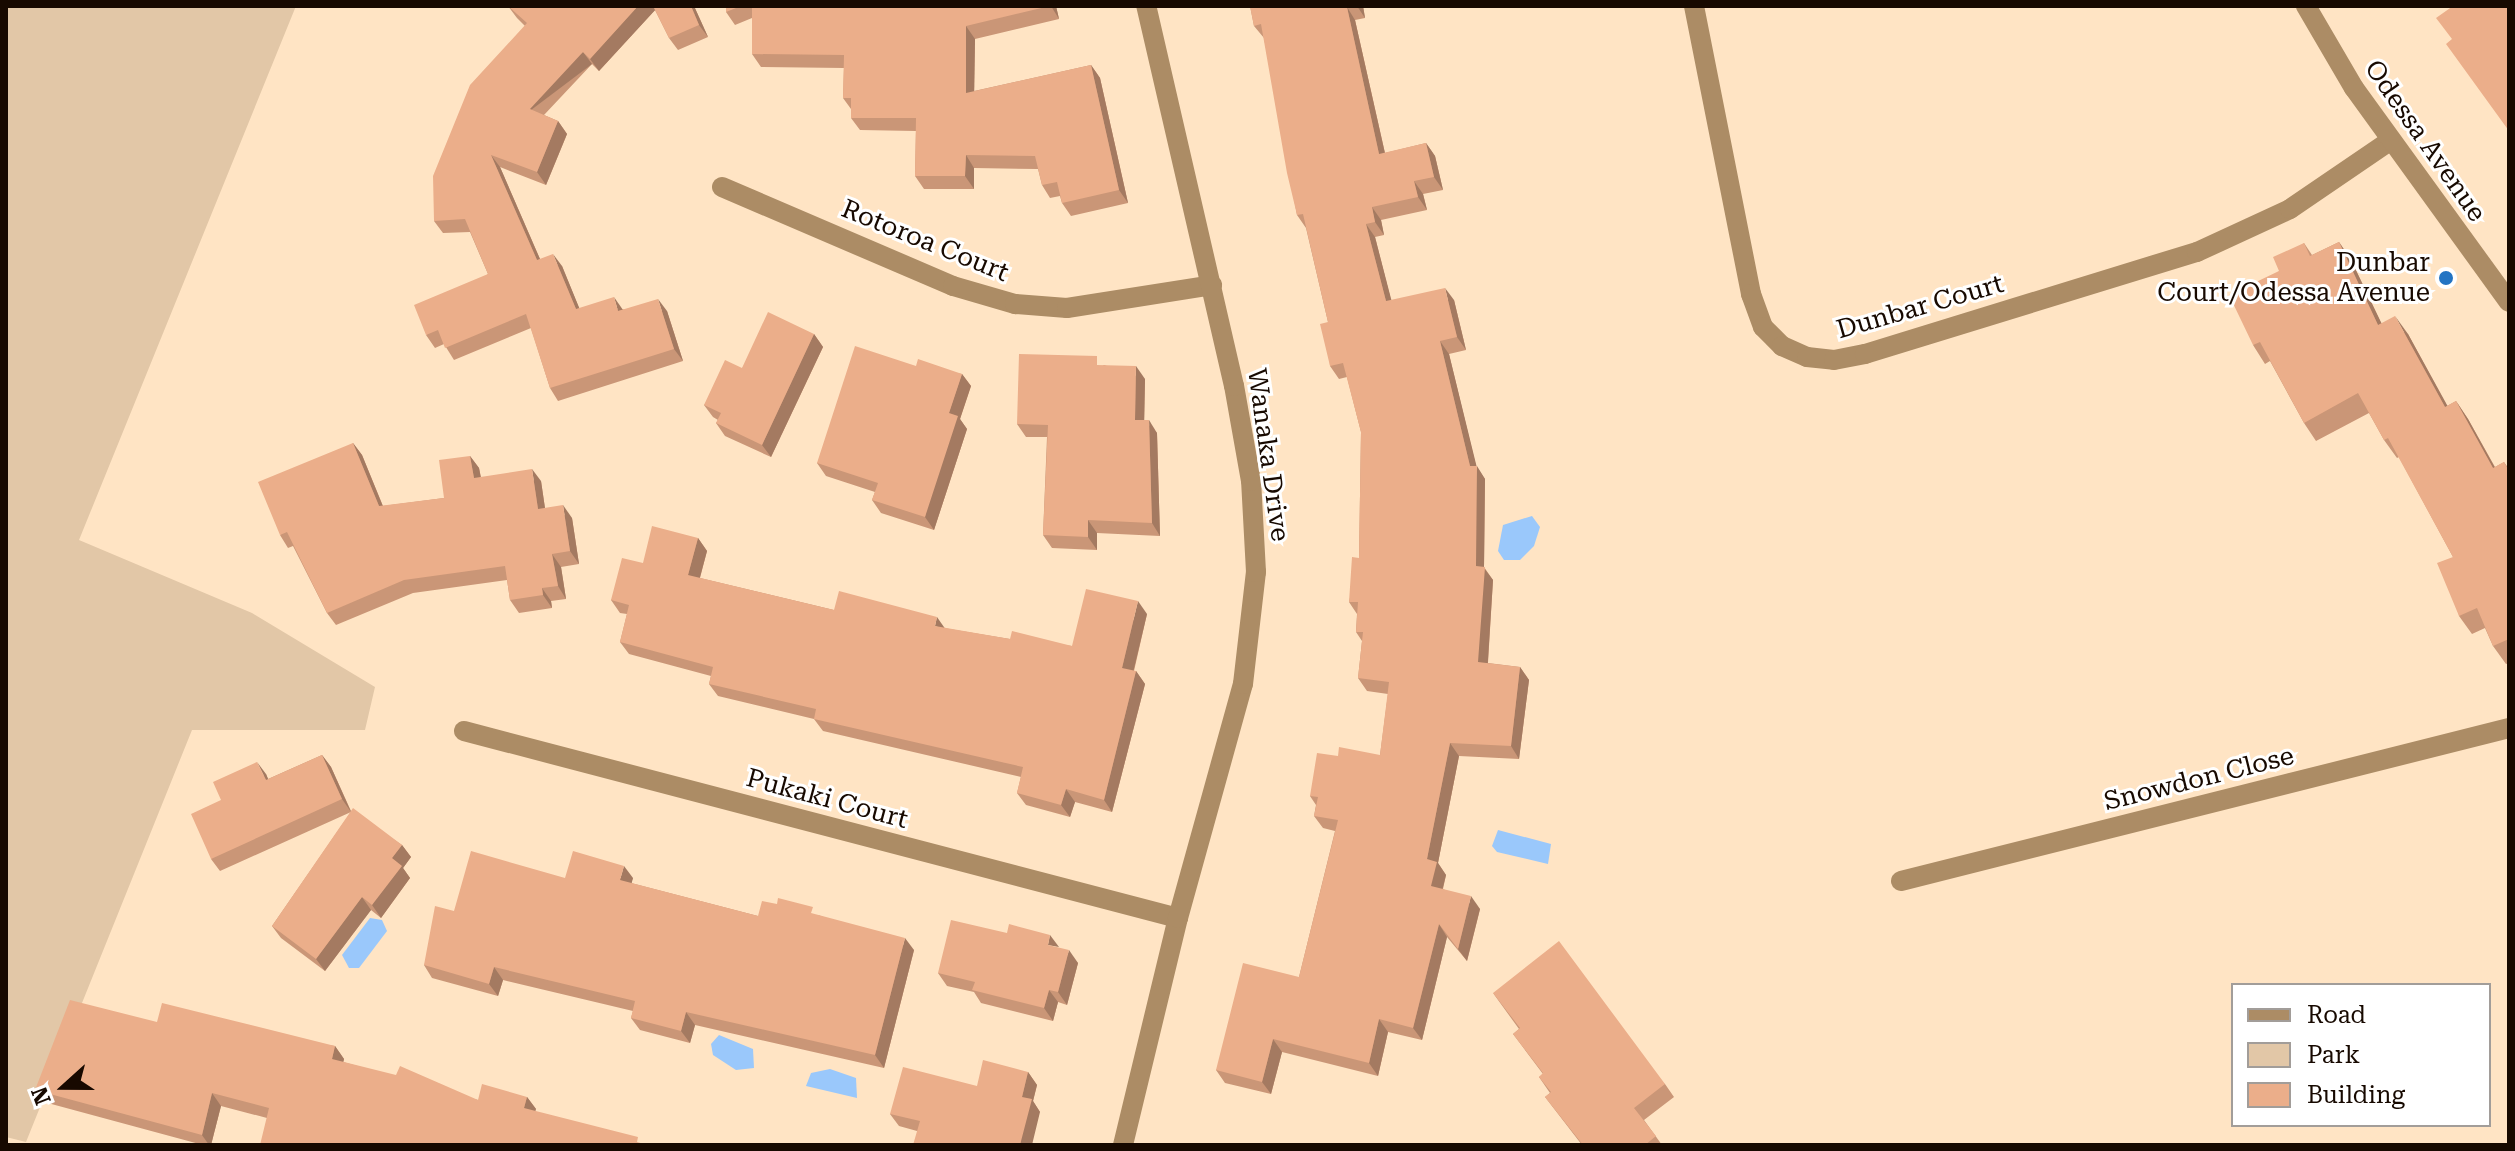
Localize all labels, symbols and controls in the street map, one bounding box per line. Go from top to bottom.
street label: Odessa Avenue [2358,54,2492,228]
street label: Rotoroa Court [837,193,1013,289]
place label: Dunbar Court/Odessa Avenue [2157,247,2430,308]
street label: Dunbar Court [1833,268,2007,346]
marker: Dunbar Court/Odessa Avenue [2437,269,2455,287]
street label: Wanaka Drive [1240,366,1296,544]
street label: Snowdon Close [2101,740,2297,818]
street label: Pukaki Court [743,762,911,836]
legend [2231,983,2491,1127]
text: Road [2307,1001,2366,1029]
text: Park [2307,1041,2360,1069]
north arrow [24,1047,104,1127]
text: Building [2307,1081,2405,1109]
text: N [26,1083,56,1108]

